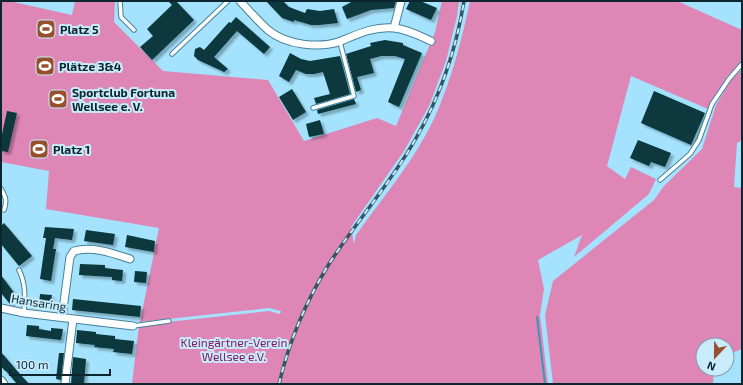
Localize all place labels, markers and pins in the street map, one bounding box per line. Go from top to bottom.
sports icon: Platz 5 [35,18,57,40]
place label: Platz 5 [60,22,99,36]
sports icon: Plätze 3&4 [34,55,56,77]
place label: Plätze 3&4 [59,59,122,73]
place label: Sportclub Fortuna Wellsee e. V. [72,85,175,113]
sports icon: Sportclub Fortuna Wellsee e. V. [47,88,69,110]
sports icon: Platz 1 [28,138,50,160]
place label: Platz 1 [53,142,90,156]

